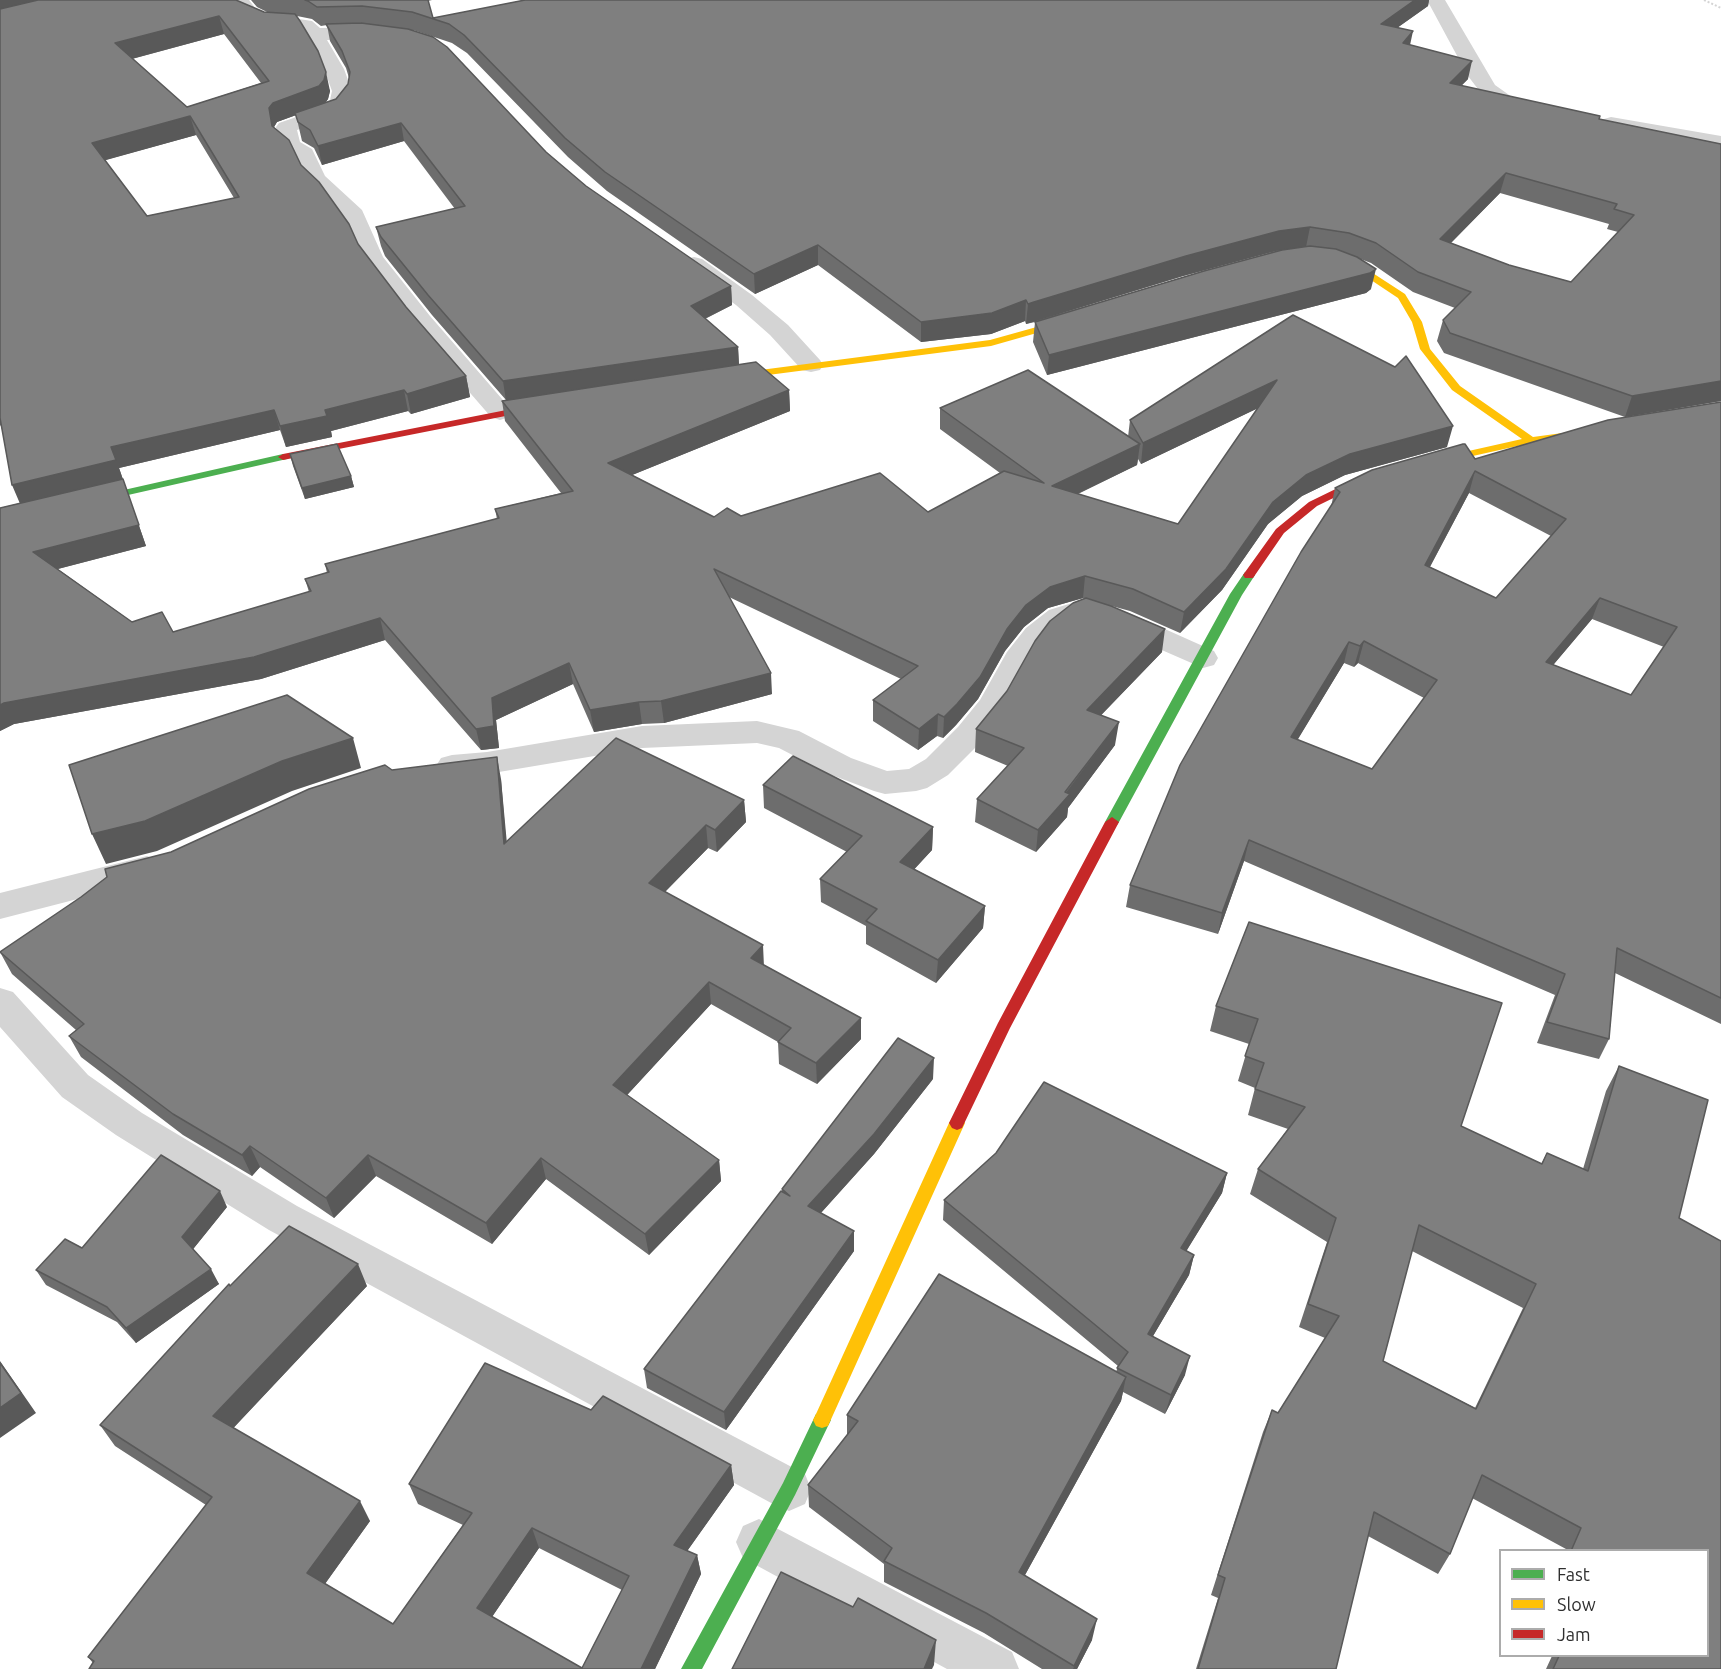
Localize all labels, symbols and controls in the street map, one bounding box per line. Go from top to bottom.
legend [1499,1549,1709,1657]
text: Fast [1557,1564,1590,1584]
text: Slow [1557,1594,1596,1614]
text: Jam [1557,1624,1591,1644]

